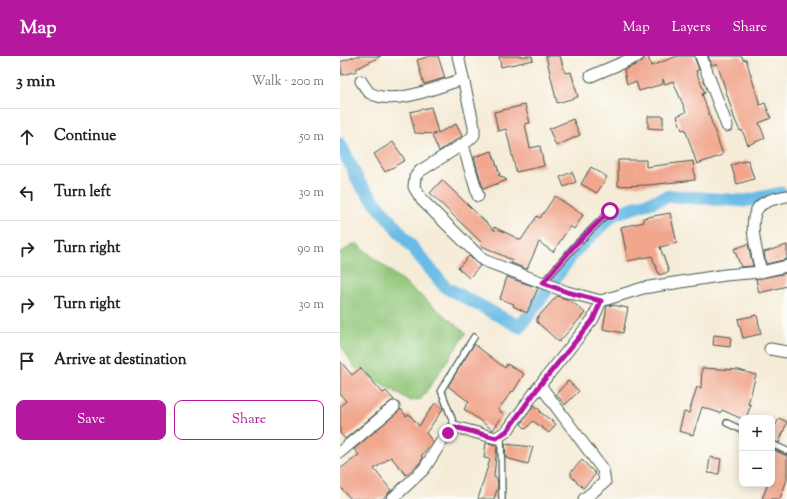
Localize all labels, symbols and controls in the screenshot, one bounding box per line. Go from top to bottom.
text: Map [20,15,57,42]
text: Map [623,18,650,38]
text: Layers [672,18,710,38]
text: Share [732,18,767,38]
text: 3 min [16,70,55,94]
text: Walk · 200 m [251,73,324,91]
icon: ahead [16,126,38,148]
text: Continue [54,126,116,147]
text: 50 m [299,128,324,146]
icon: left [16,182,38,204]
text: Turn left [54,182,111,203]
text: 30 m [298,184,324,202]
route start [601,202,619,220]
icon: right [16,238,38,260]
text: Turn right [54,238,120,259]
text: 90 m [297,240,324,258]
icon: right [16,294,38,316]
text: Turn right [54,294,120,315]
text: 30 m [298,296,324,314]
icon: arrive [16,350,38,372]
text: Arrive at destination [54,350,187,371]
button: Save [16,400,166,440]
button: Share [174,400,324,440]
map controls [739,415,775,487]
button: + [739,415,775,451]
route end [439,424,457,442]
button: − [739,451,775,487]

